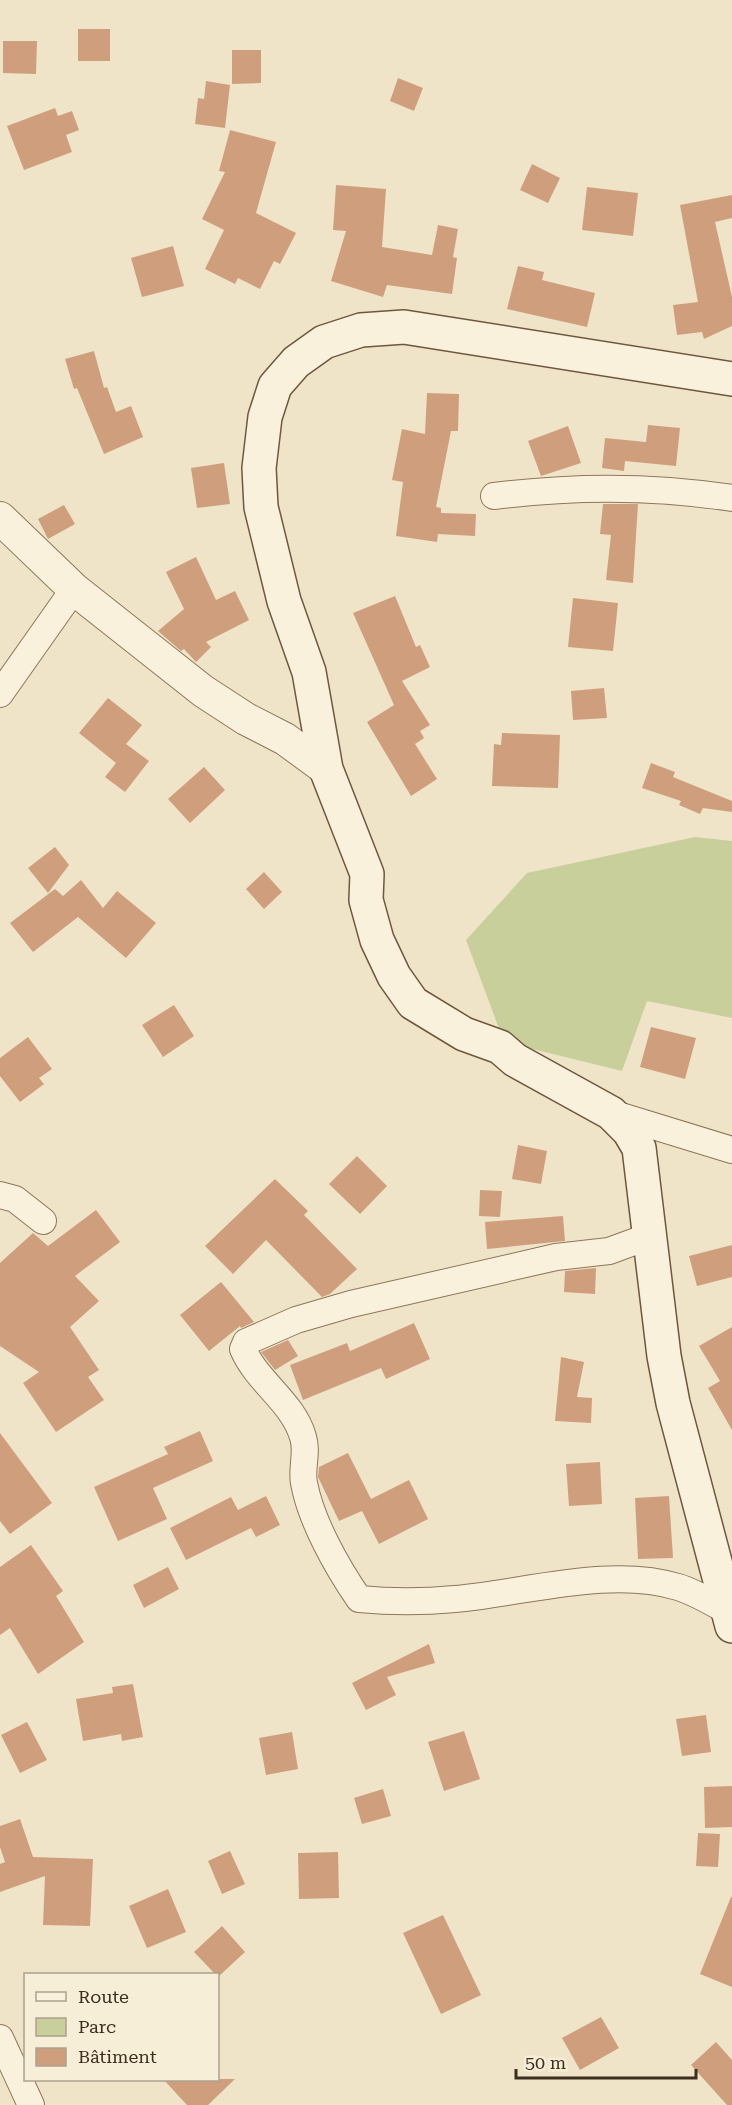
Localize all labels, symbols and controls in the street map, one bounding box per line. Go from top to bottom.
legend [24,1973,219,2081]
text: Route [78,1986,129,2007]
text: Parc [78,2016,116,2037]
scale bar [516,2042,696,2080]
text: Bâtiment [78,2046,157,2067]
text: 50 m [525,2052,566,2073]

